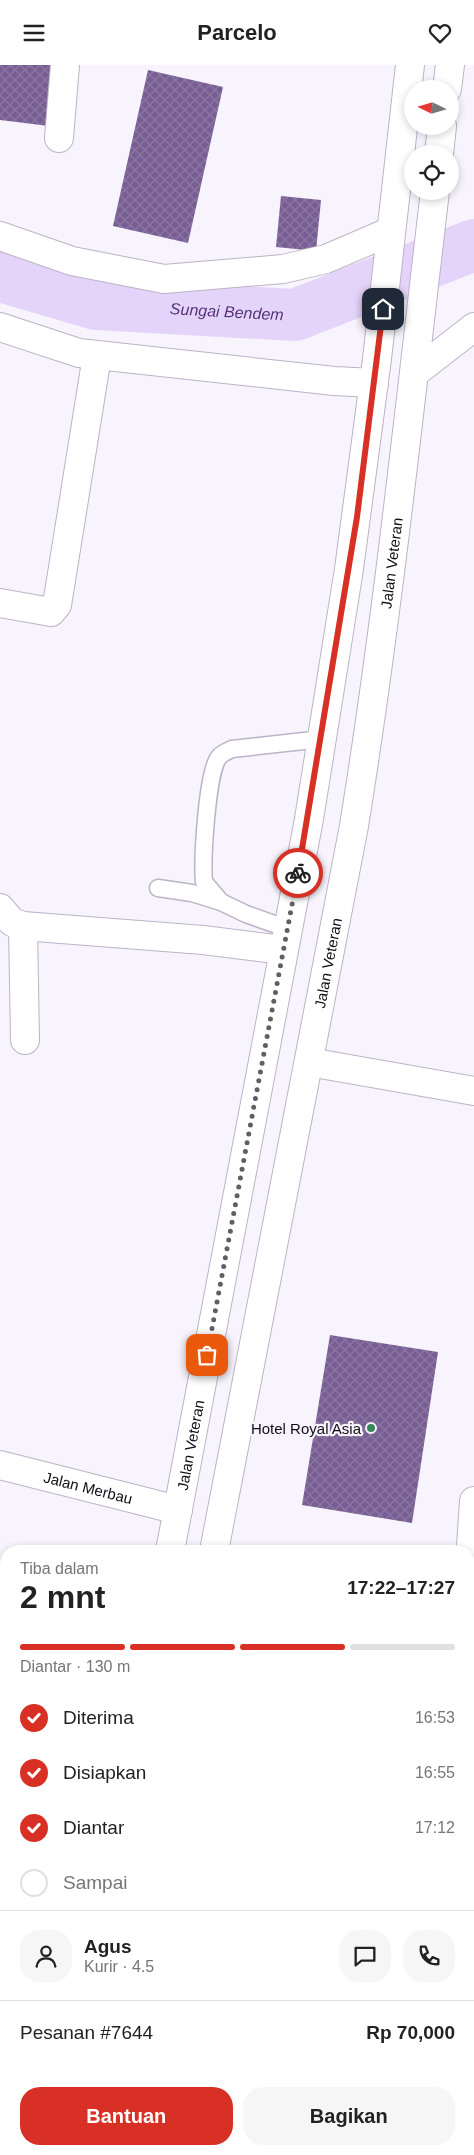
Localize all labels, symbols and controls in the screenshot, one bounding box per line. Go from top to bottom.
icon: menu [20,19,48,47]
icon: heart [426,19,454,47]
text: Parcelo [197,20,277,45]
north arrow [404,80,459,135]
map controls [404,80,459,200]
button: locate [404,145,459,200]
pin [362,288,404,330]
icon: home [369,295,397,323]
water label: Sungai Bendem [169,300,284,323]
street label: Jalan Veteran [377,516,405,610]
courier [273,848,323,898]
icon: bike [284,859,312,887]
street label: Jalan Veteran [311,916,345,1010]
pin [186,1334,228,1376]
icon: bag [193,1341,221,1369]
street label: Jalan Veteran [173,1398,207,1492]
place label: Hotel Royal Asia [251,1420,362,1437]
marker: Hotel Royal Asia [365,1422,377,1434]
street label: Jalan Merbau [42,1468,134,1507]
text: Tiba dalam [20,1560,99,1577]
text: 17:22–17:27 [347,1577,455,1598]
text: 2 mnt [20,1579,105,1615]
text: Diantar · 130 m [20,1658,130,1675]
icon: check [20,1704,48,1732]
text: Diterima [63,1707,134,1728]
text: 16:53 [415,1709,455,1726]
icon: check [20,1759,48,1787]
text: Disiapkan [63,1762,146,1783]
text: 16:55 [415,1764,455,1781]
icon: check [20,1814,48,1842]
text: Diantar [63,1817,124,1838]
text: 17:12 [415,1819,455,1836]
text: Sampai [63,1872,127,1893]
button: person [20,1930,72,1982]
button: chat [339,1930,391,1982]
button: phone [403,1930,455,1982]
text: Agus [84,1936,132,1957]
text: Kurir · 4.5 [84,1958,154,1975]
text: Pesanan #7644 [20,2022,153,2043]
text: Rp 70,000 [366,2022,455,2043]
button: Bantuan [20,2087,233,2145]
button: Bagikan [243,2087,455,2145]

